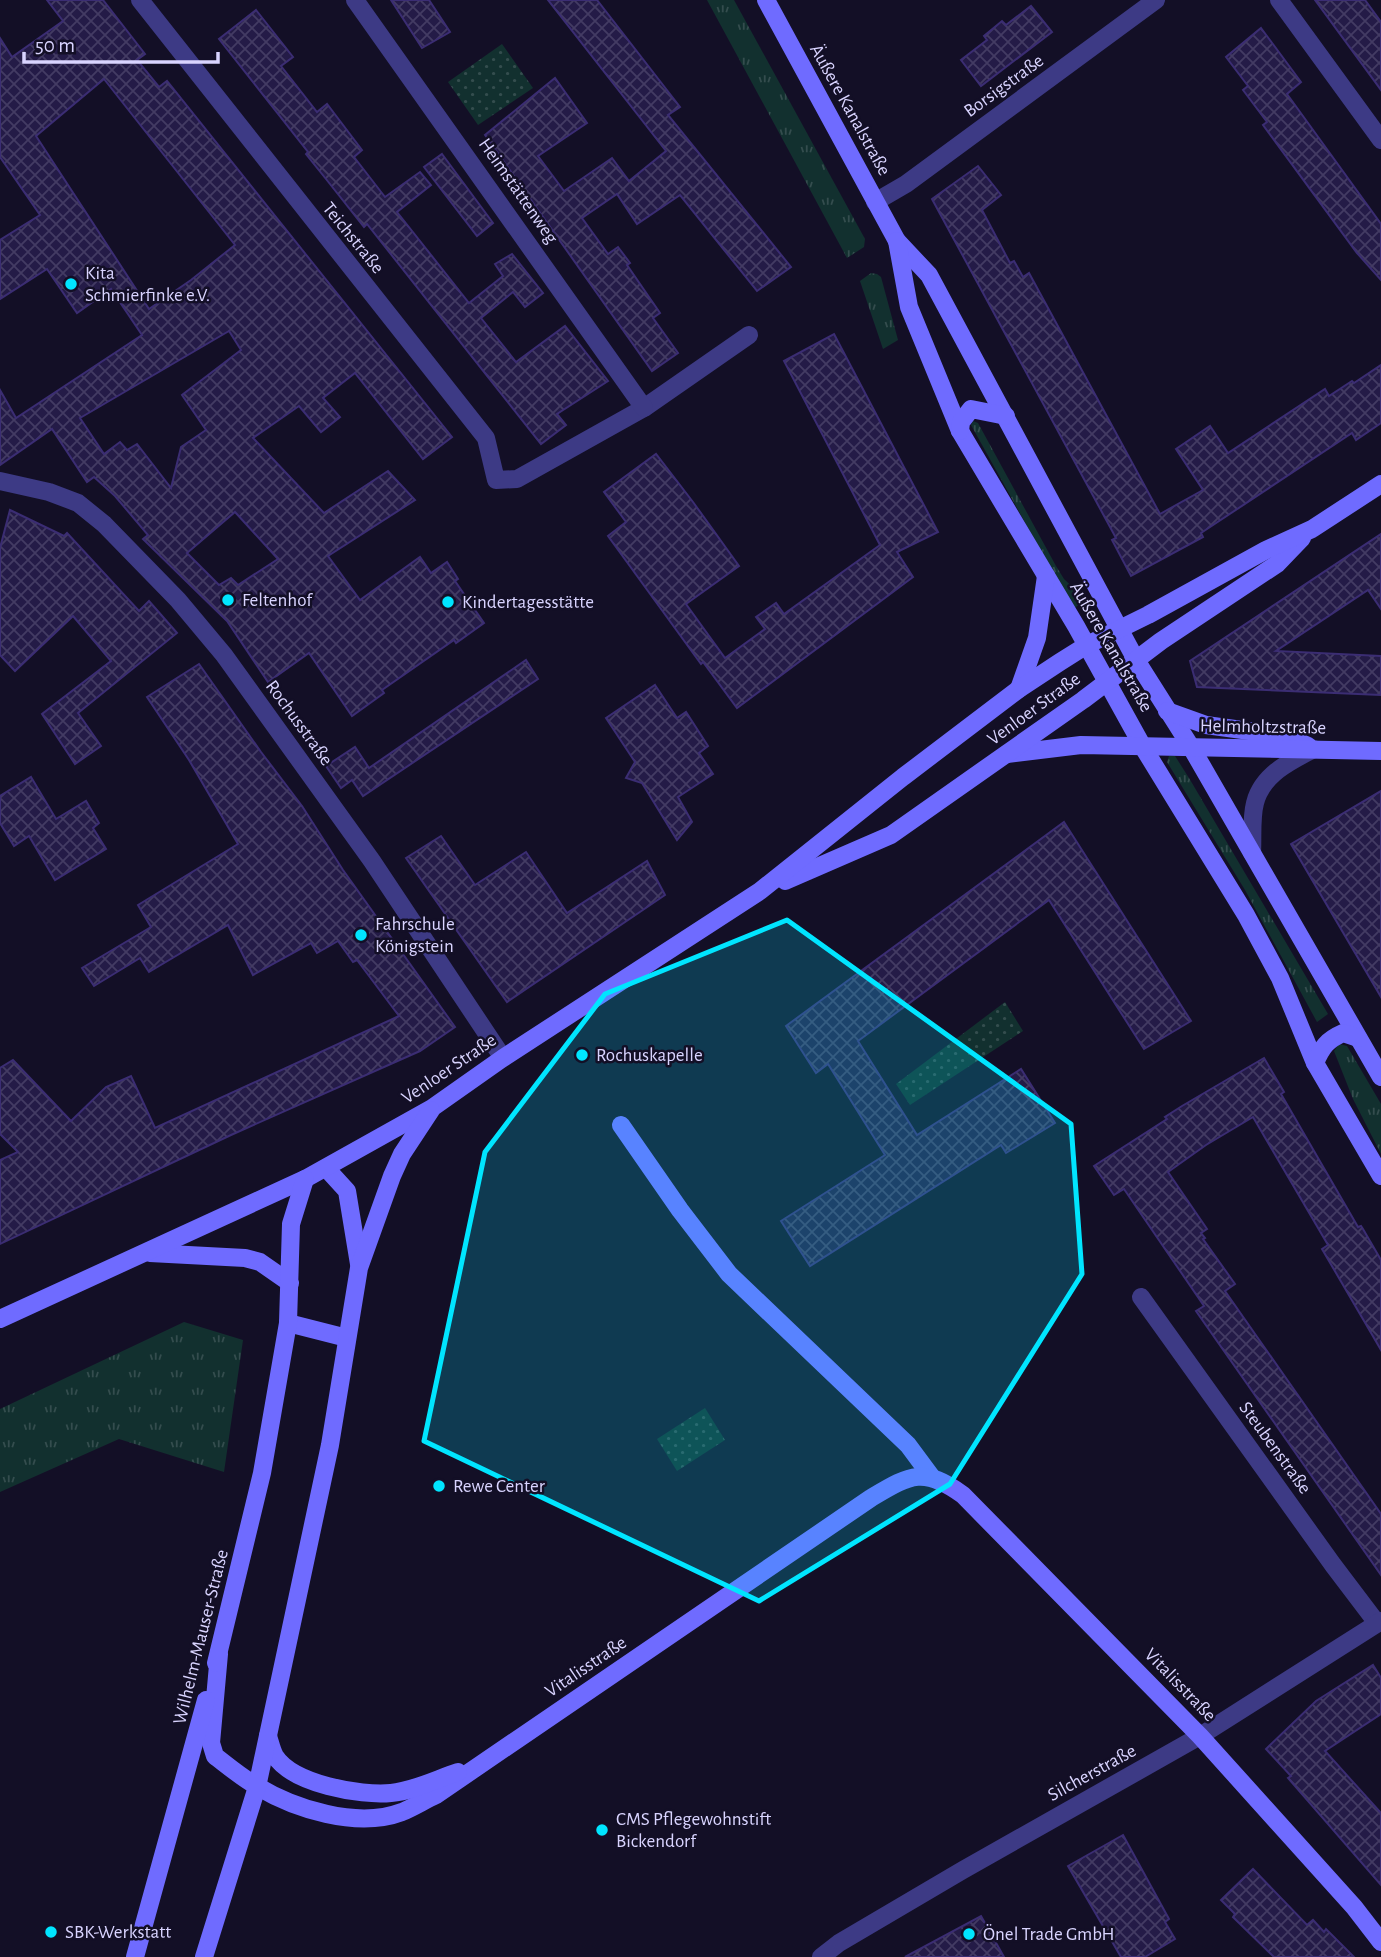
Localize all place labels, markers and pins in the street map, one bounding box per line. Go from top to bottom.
place label: Kita Schmierfinke e.V. [85,264,210,305]
marker: Kita Schmierfinke e.V. [63,276,79,292]
place label: Feltenhof [242,591,313,610]
marker: Feltenhof [220,592,236,608]
place label: Kindertagesstätte [462,593,594,612]
marker: Kindertagesstätte [440,594,456,610]
place label: Fahrschule Königstein [375,915,455,956]
marker: Fahrschule Königstein [353,927,369,943]
place label: Rochuskapelle [596,1046,703,1065]
marker: Rochuskapelle [574,1047,590,1063]
place label: Rewe Center [453,1477,545,1496]
marker: Rewe Center [431,1478,447,1494]
place label: CMS Pflegewohnstift Bickendorf [616,1810,771,1851]
marker: CMS Pflegewohnstift Bickendorf [594,1822,610,1838]
place label: SBK-Werkstatt [65,1923,171,1942]
marker: SBK-Werkstatt [43,1924,59,1940]
place label: Önel Trade GmbH [983,1924,1115,1944]
marker: Önel Trade GmbH [961,1926,977,1942]

